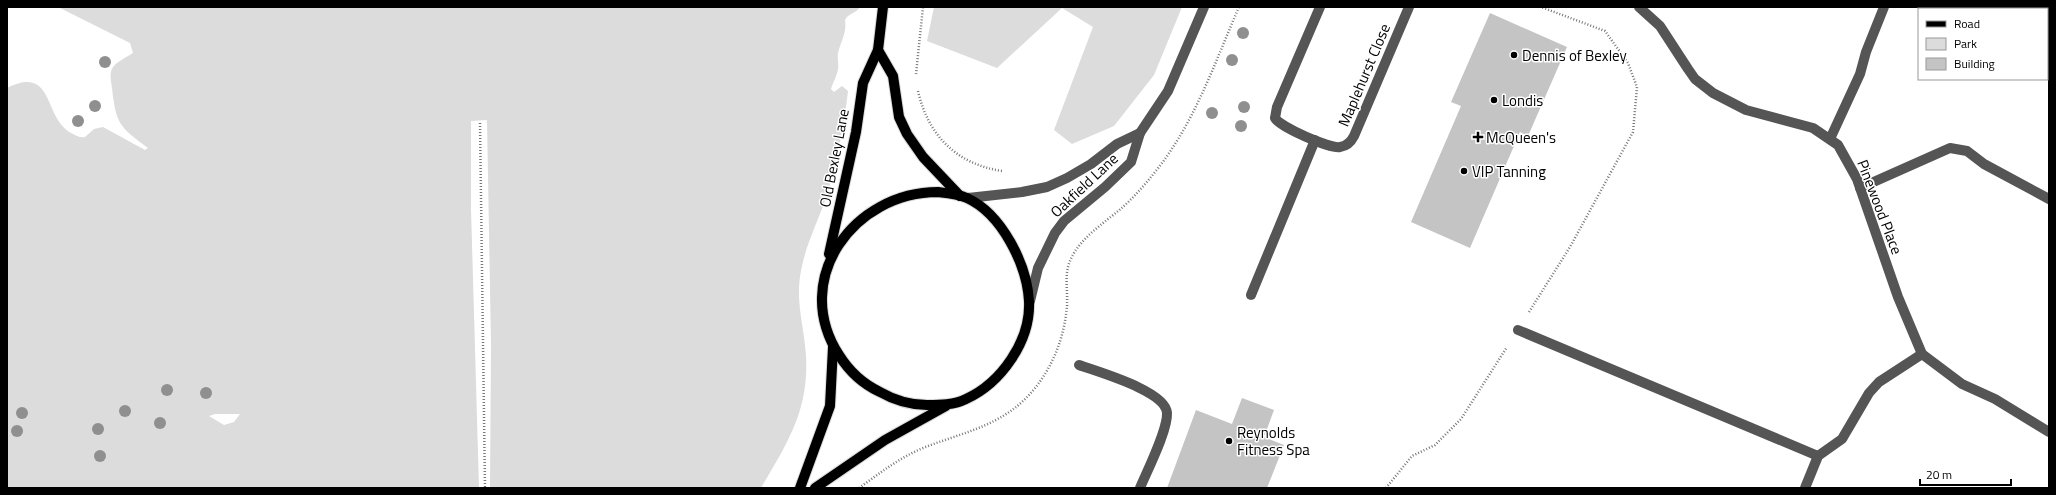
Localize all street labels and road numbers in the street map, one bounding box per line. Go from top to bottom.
street label: Maplehurst Close [1332,20,1396,130]
street label: Old Bexley Lane [813,107,855,209]
street label: Oakfield Lane [1045,147,1123,223]
street label: Pinewood Place [1851,156,1909,258]

